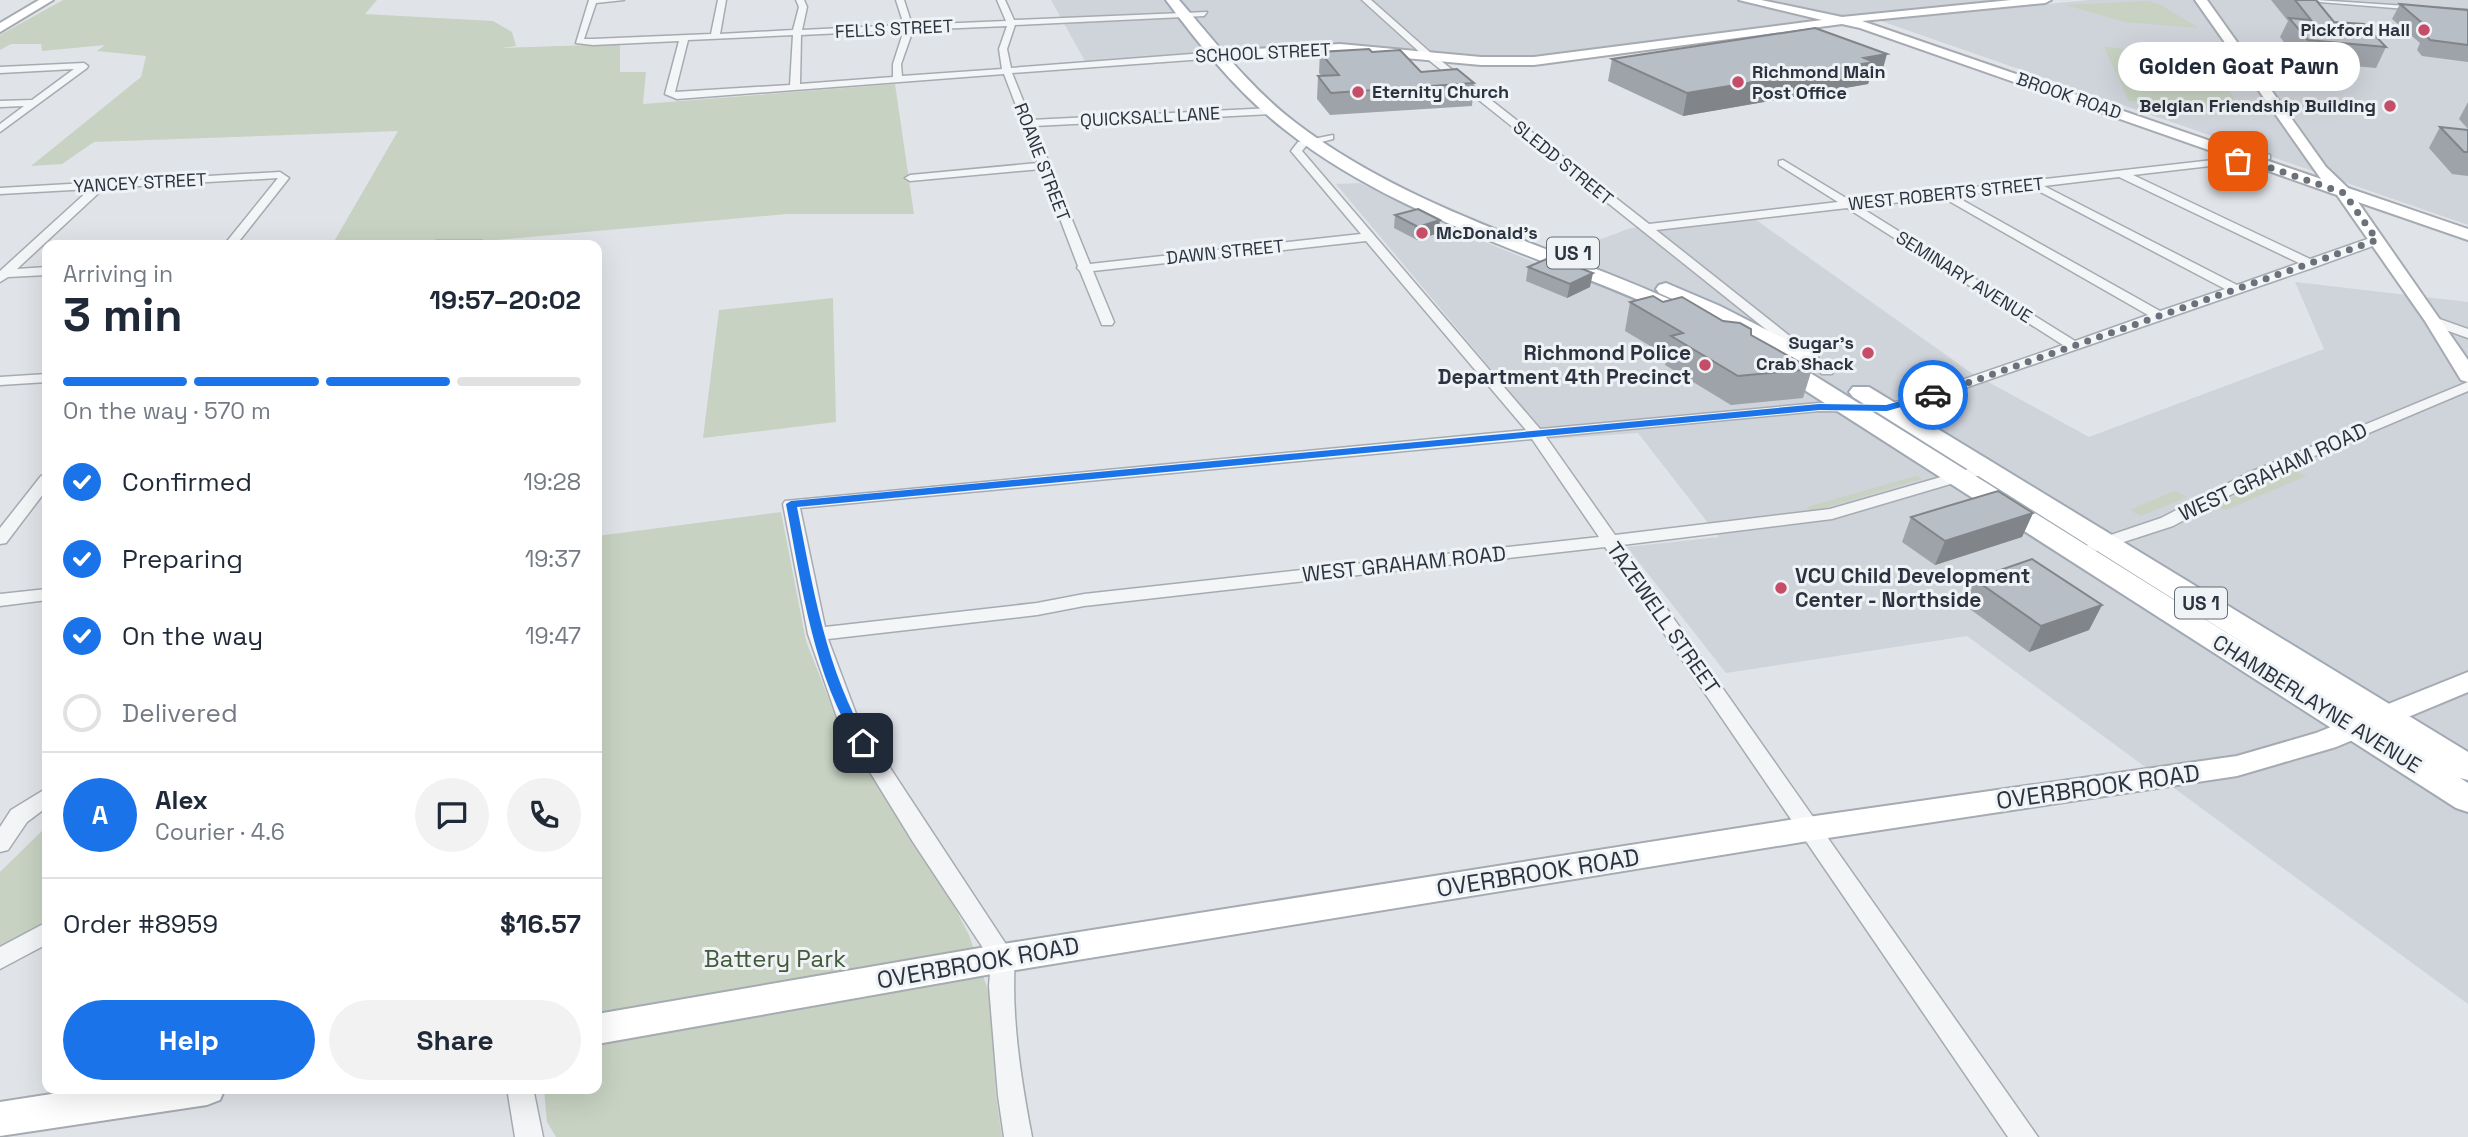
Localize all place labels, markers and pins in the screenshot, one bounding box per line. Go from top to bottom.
place label: Pickford Hall [2300,18,2410,41]
marker: Pickford Hall [2416,22,2432,38]
callout: Golden Goat Pawn [2117,42,2359,91]
place label: Richmond Main Post Office [1752,60,1886,104]
marker: Richmond Main Post Office [1730,74,1746,90]
place label: Eternity Church [1372,80,1509,103]
marker: Eternity Church [1350,84,1366,100]
place label: Belgian Friendship Building [2139,94,2376,117]
marker: Belgian Friendship Building [2382,98,2398,114]
pin [2208,131,2268,191]
place label: McDonald's [1436,221,1538,244]
marker: McDonald's [1414,225,1430,241]
place label: Sugar's Crab Shack [1756,331,1854,375]
place label: Richmond Police Department 4th Precinct [1438,339,1691,390]
marker: Sugar's Crab Shack [1860,345,1876,361]
marker: Richmond Police Department 4th Precinct [1697,357,1713,373]
place label: VCU Child Development Center - Northside [1795,562,2030,613]
marker: VCU Child Development Center - Northside [1773,580,1789,596]
pin [833,713,893,773]

